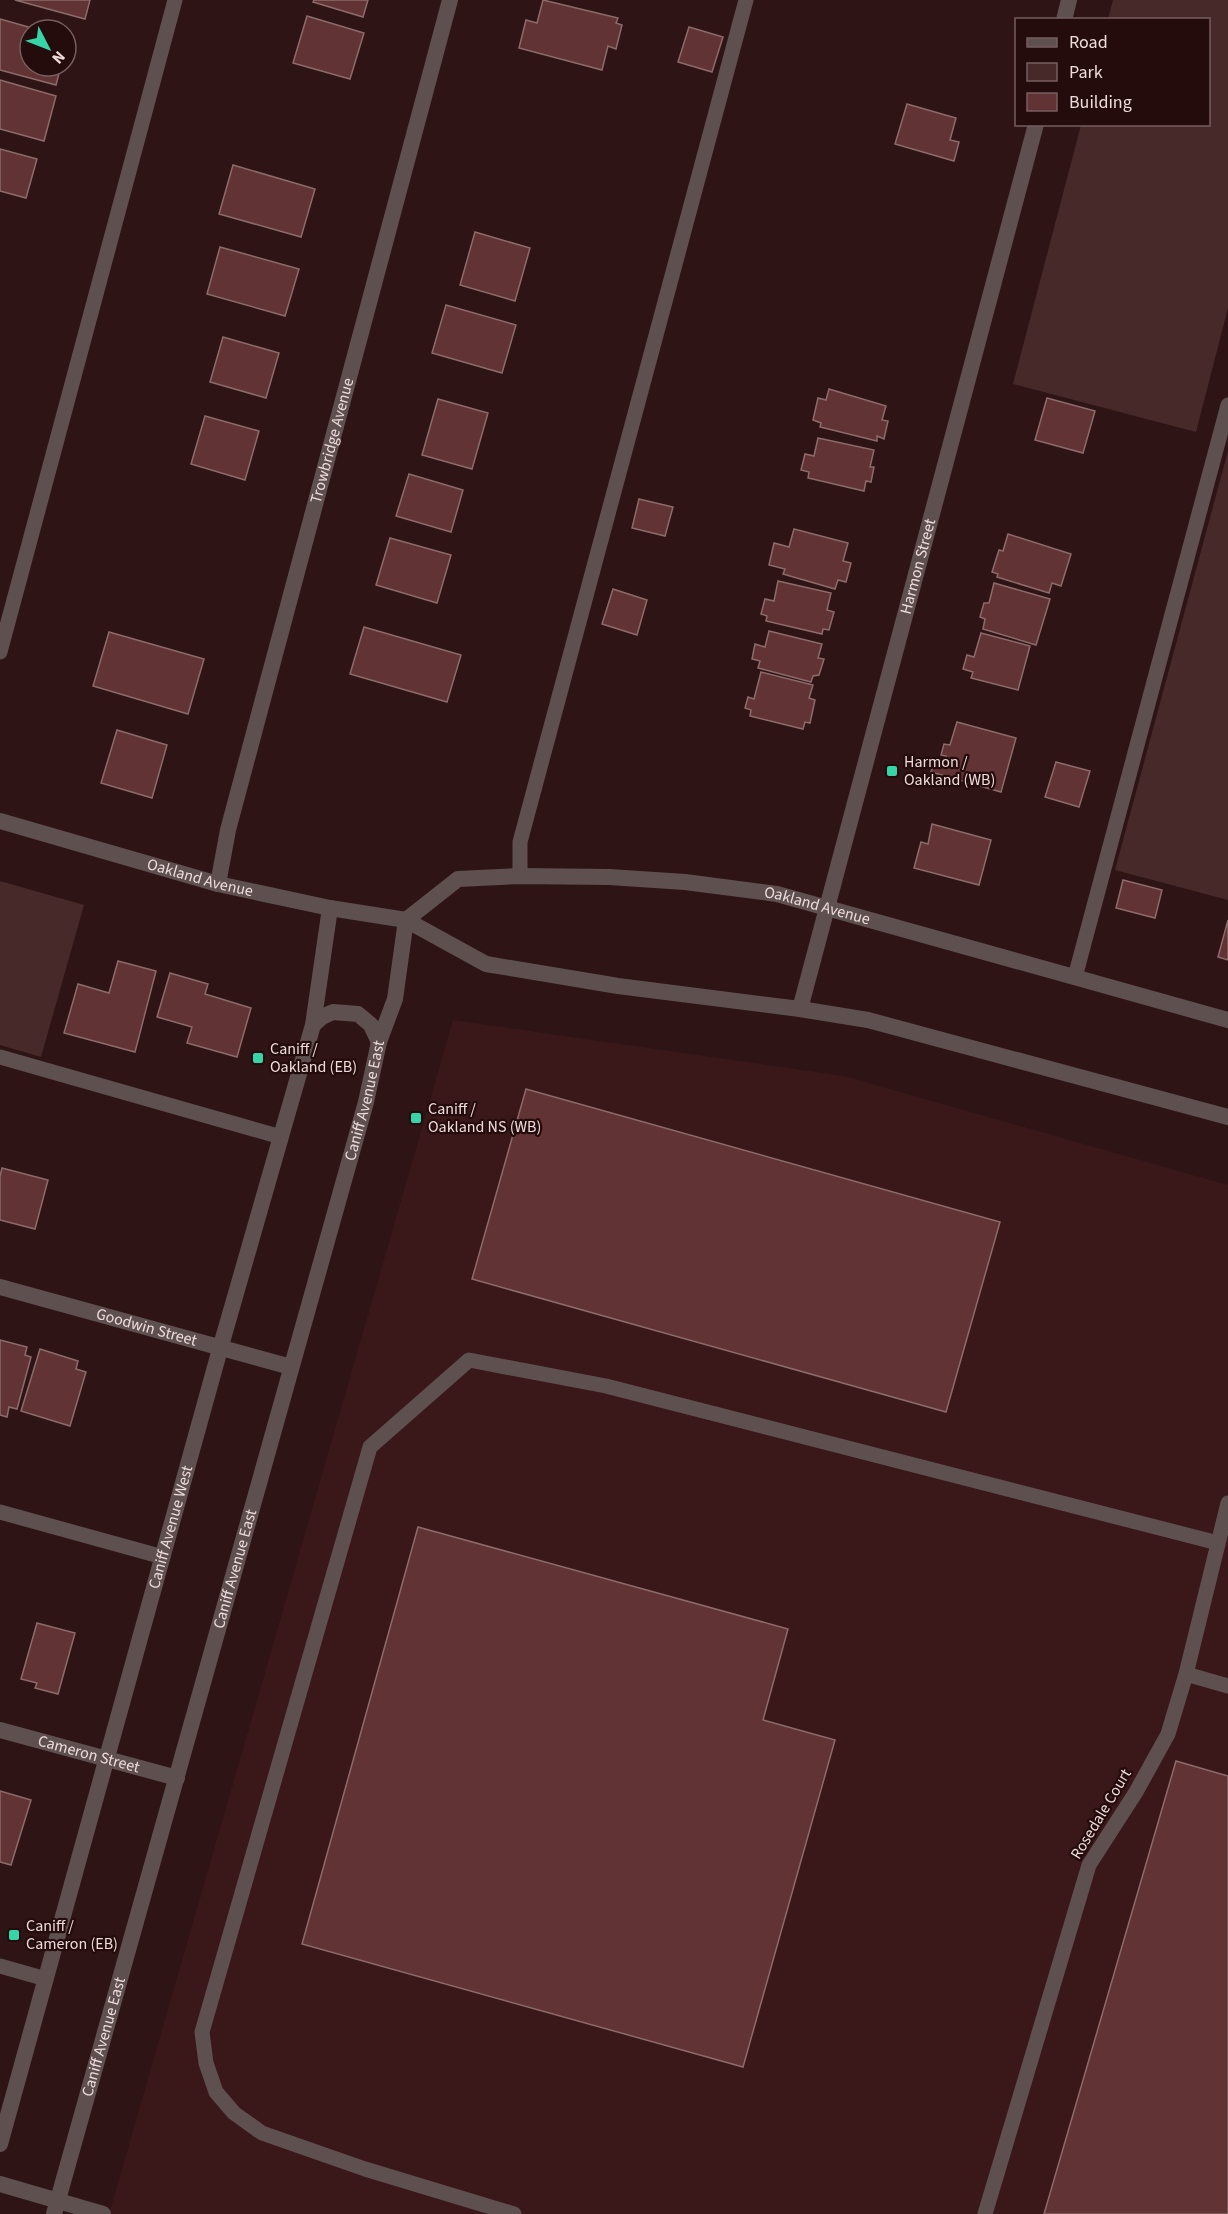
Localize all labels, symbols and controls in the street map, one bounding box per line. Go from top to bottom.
north arrow [18,18,78,78]
legend [1015,18,1210,126]
text: Road [1069,30,1108,55]
text: N [47,46,70,69]
text: Park [1069,60,1103,85]
text: Building [1069,90,1132,115]
street label: Trowbridge Avenue [305,375,359,506]
street label: Harmon Street [895,516,941,617]
place label: Harmon / Oakland (WB) [904,751,995,791]
marker: Harmon / Oakland (WB) [885,764,899,778]
street label: Oakland Avenue [144,853,255,902]
street label: Oakland Avenue [763,881,873,931]
place label: Caniff / Oakland (EB) [270,1038,357,1078]
street label: Caniff Avenue East [339,1038,390,1163]
marker: Caniff / Oakland (EB) [251,1051,265,1065]
place label: Caniff / Oakland NS (WB) [428,1098,541,1138]
marker: Caniff / Oakland NS (WB) [409,1111,423,1125]
street label: Goodwin Street [94,1303,200,1352]
street label: Caniff Avenue West [143,1462,198,1591]
street label: Caniff Avenue East [208,1506,262,1631]
street label: Cameron Street [35,1730,143,1779]
street label: Rosedale Court [1065,1764,1137,1863]
place label: Caniff / Cameron (EB) [26,1915,118,1955]
marker: Caniff / Cameron (EB) [7,1928,21,1942]
street label: Caniff Avenue East [76,1974,131,2099]

